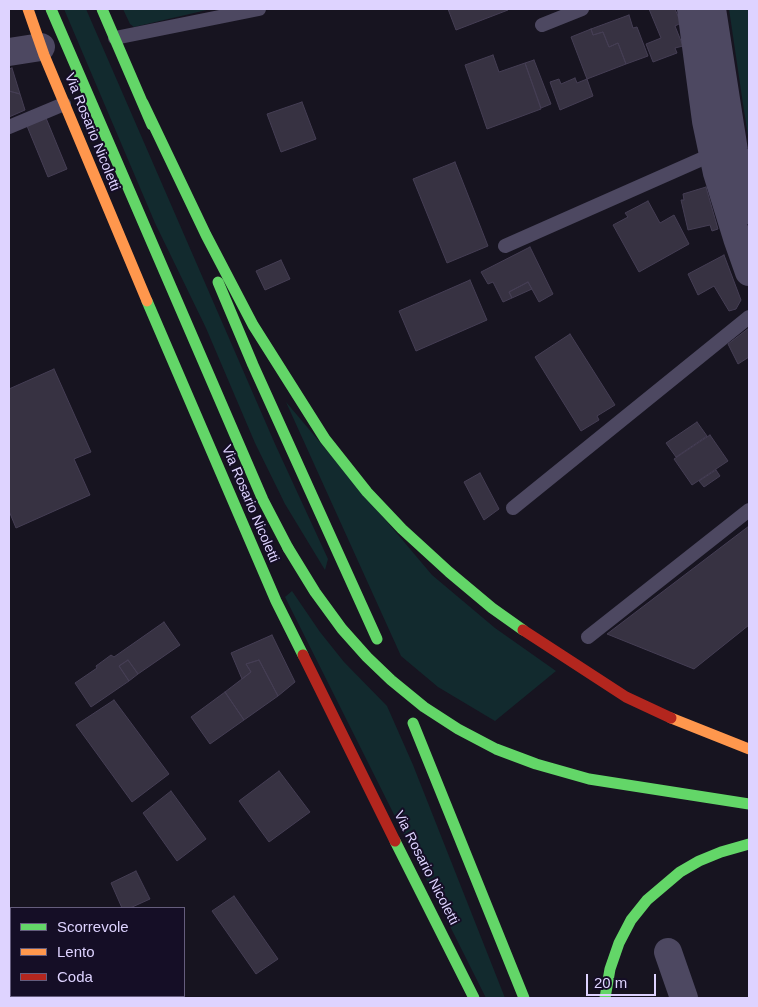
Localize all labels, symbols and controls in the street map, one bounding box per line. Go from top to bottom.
street label: Via Rosario Nicoletti [61,71,123,193]
street label: Via Rosario Nicoletti [218,443,282,565]
street label: Via Rosario Nicoletti [390,808,462,928]
legend [10,907,185,997]
text: Scorrevole [57,918,129,935]
text: Lento [57,943,95,960]
scale bar [588,964,658,996]
text: Coda [57,968,93,985]
text: 20 m [594,974,627,991]

